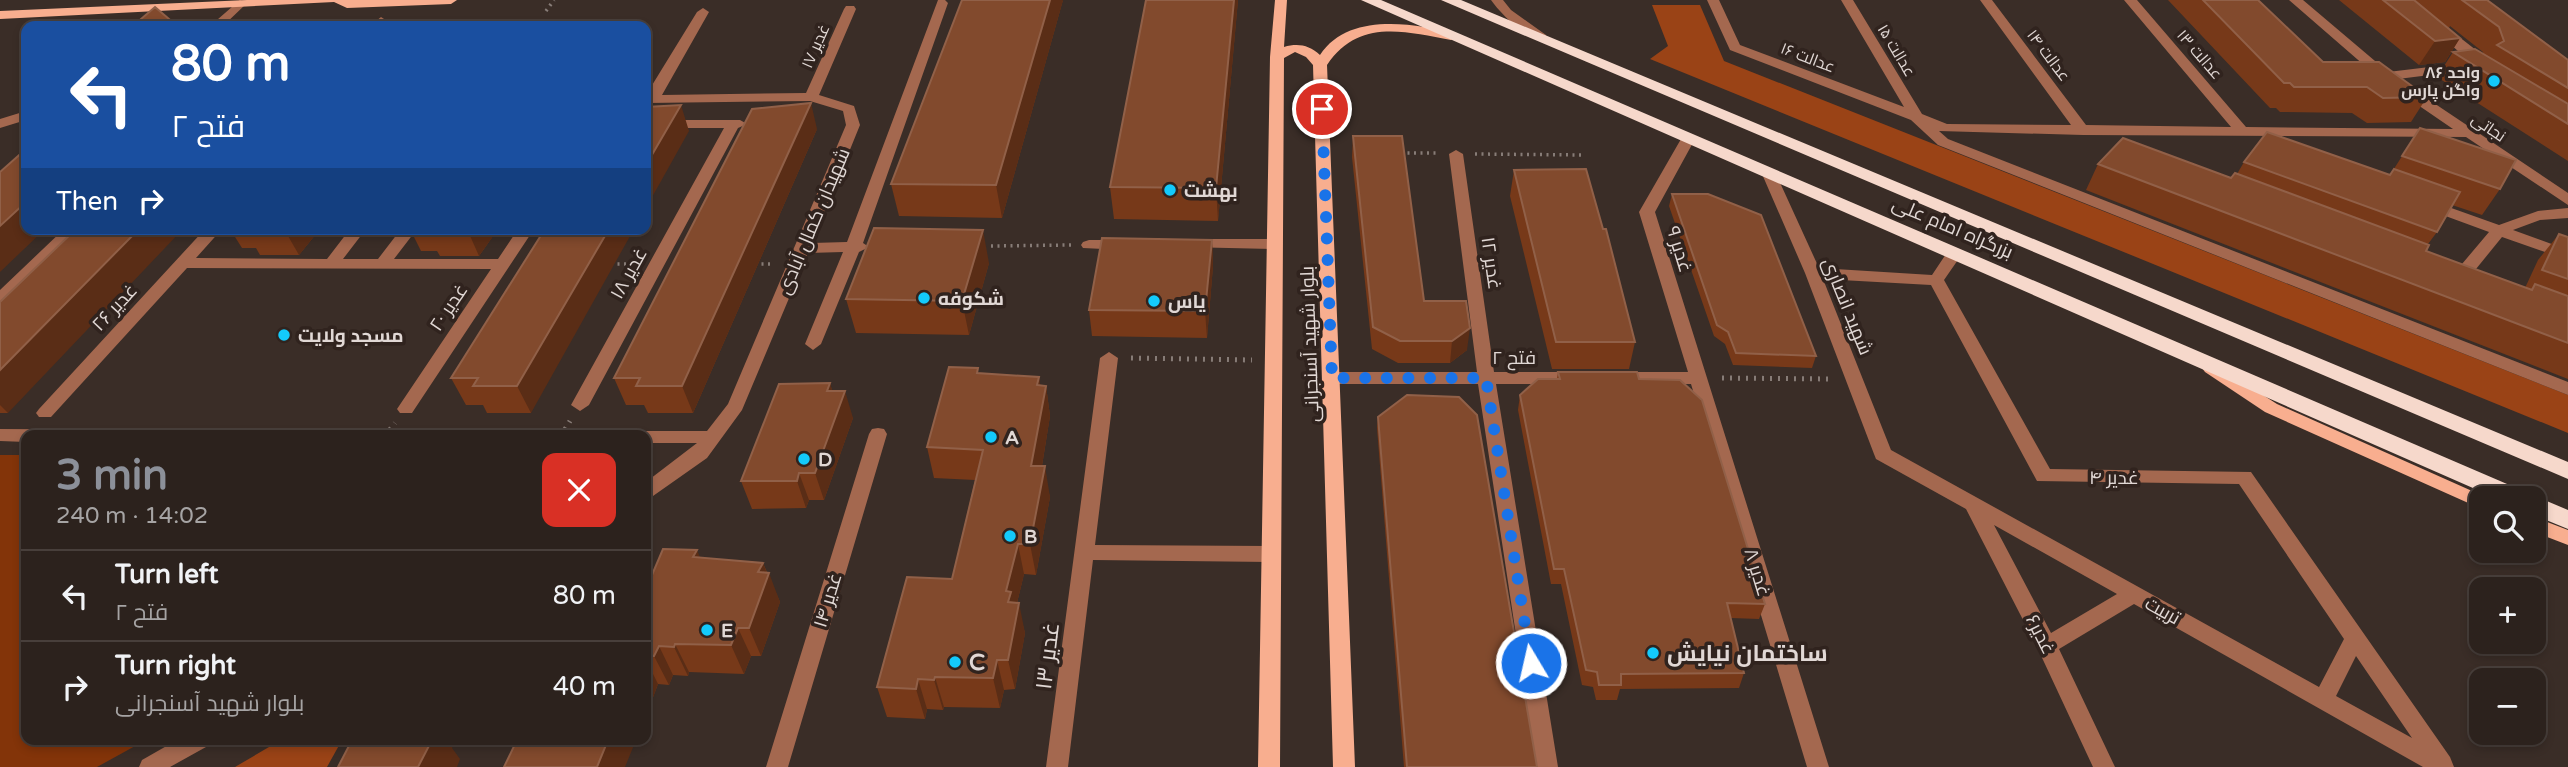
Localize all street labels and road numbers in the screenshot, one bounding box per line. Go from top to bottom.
street label: غدیر ۱۷ [797,21,834,72]
street label: عدالت ۱۵ [1873,21,1920,80]
street label: عدالت ۱۴ [2022,26,2074,85]
street label: عدالت ۱۳ [2172,26,2226,84]
street label: عدالت ۱۶ [1778,38,1838,77]
street label: نجاتی [2467,109,2509,146]
street label: شهیدان کمال آبادی [773,145,855,298]
street label: بزرگراه امام علی [1888,193,2016,265]
street label: غدیر ۹ [1662,224,1696,275]
street label: غدیر ۱۲ [1476,235,1506,291]
street label: غدیر ۱۸ [606,244,652,303]
street label: شهید انصاری [1818,255,1877,358]
street label: بلوار شهید آسنجرانی [1296,265,1324,423]
street label: غدیر ۲۶ [88,280,142,336]
street label: غدیر ۲۰ [425,280,472,335]
street label: فتح ۲ [1492,347,1536,371]
street label: غدیر ۴ [2089,467,2139,489]
street label: غدیر ۸ [1739,546,1775,599]
street label: غدیر ۱۴ [809,570,847,630]
street label: تربیت [2141,592,2184,629]
street label: غدیر۶ [2021,611,2059,658]
street label: غدیر ۱۳ [1030,621,1066,691]

